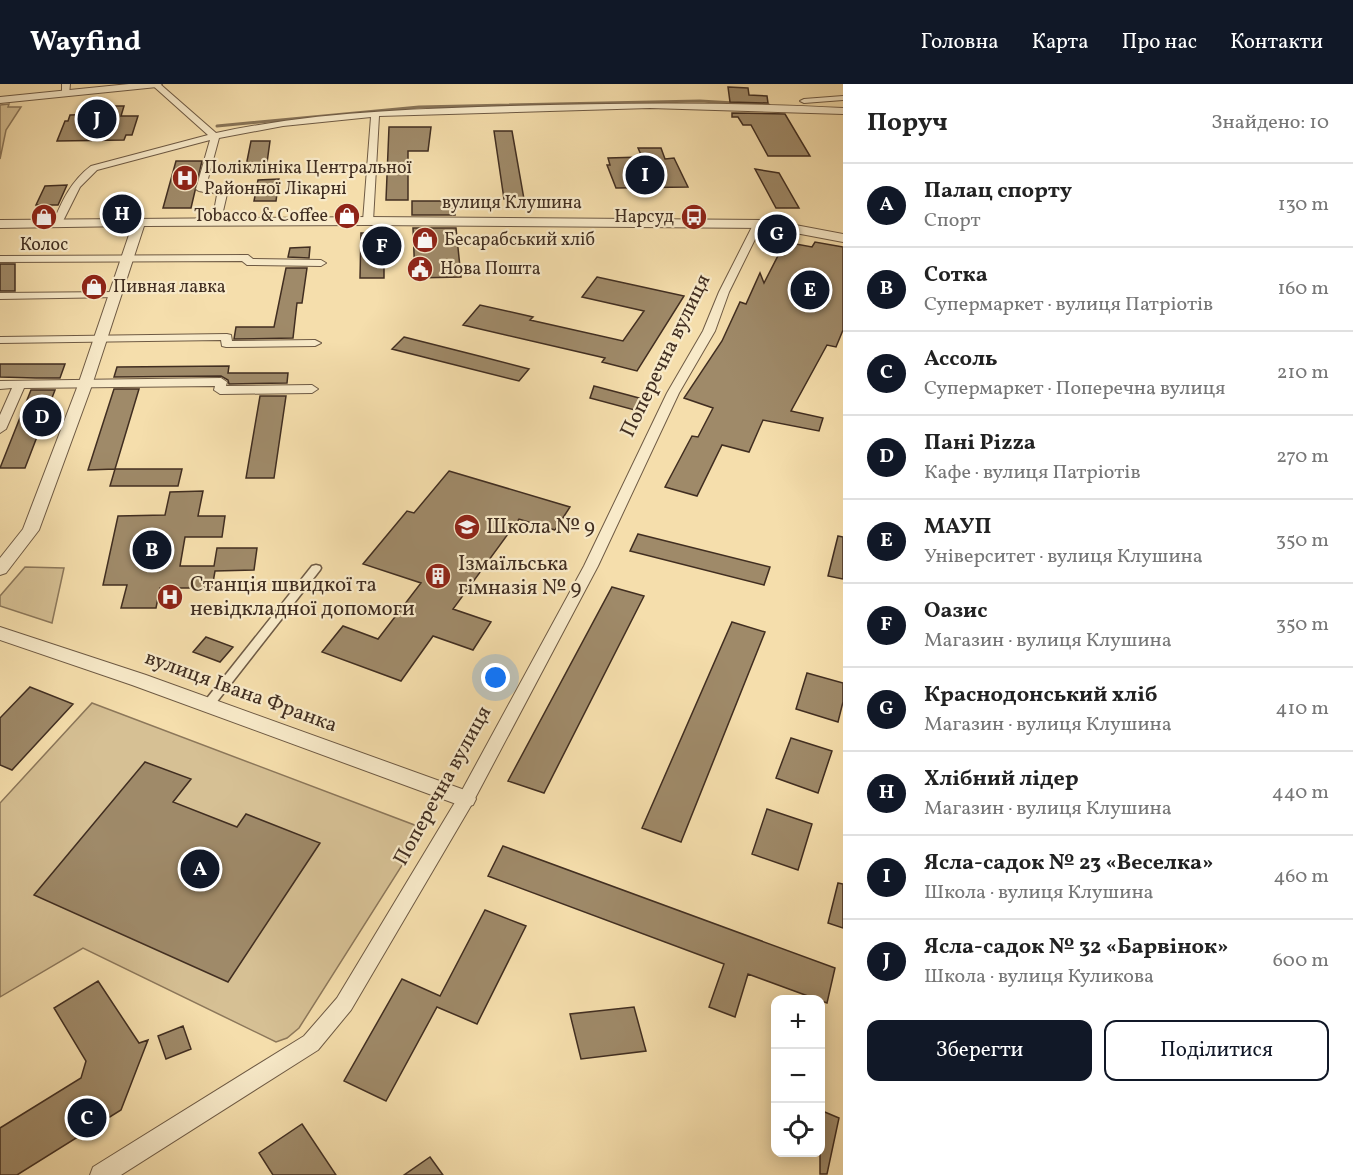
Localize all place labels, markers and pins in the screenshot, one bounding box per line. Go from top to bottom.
pin: J [78,96,116,141]
pin: I [626,152,664,197]
place label: Поліклініка Центральної Районної Лікарні [204,156,413,202]
hospital icon: Поліклініка Центральної Районної Лікарні [170,163,200,193]
pin: H [102,192,142,236]
shop icon: Tobacco & Coffee [332,201,362,231]
shop icon: Колос [29,202,59,232]
bus stop icon: Нарсуд [679,202,709,232]
place label: Tobacco & Coffee [194,204,328,229]
place label: Нарсуд [614,205,674,230]
pin: G [758,212,796,256]
pin: F [362,224,401,268]
shop icon: Бесарабський хліб [410,225,440,255]
place label: Бесарабський хліб [444,228,595,253]
place label: Колос [20,233,68,258]
public building icon: Нова Пошта [405,254,435,284]
place label: Нова Пошта [440,257,541,282]
pin: E [790,268,830,312]
shop icon: Пивная лавка [79,272,109,302]
place label: Пивная лавка [113,275,226,300]
pin: D [22,394,62,440]
school or university icon: Школа № 9 [452,512,482,542]
place label: Школа № 9 [486,513,595,542]
pin: B [132,528,172,572]
place label: Ізмаїльська гімназія № 9 [458,550,581,603]
building icon: Ізмаїльська гімназія № 9 [423,561,453,591]
place label: Станція швидкої та невідкладної допомоги [190,571,415,624]
hospital icon: Станція швидкої та невідкладної допомоги [155,582,185,612]
pin: A [180,846,220,892]
pin: C [68,1096,106,1140]

